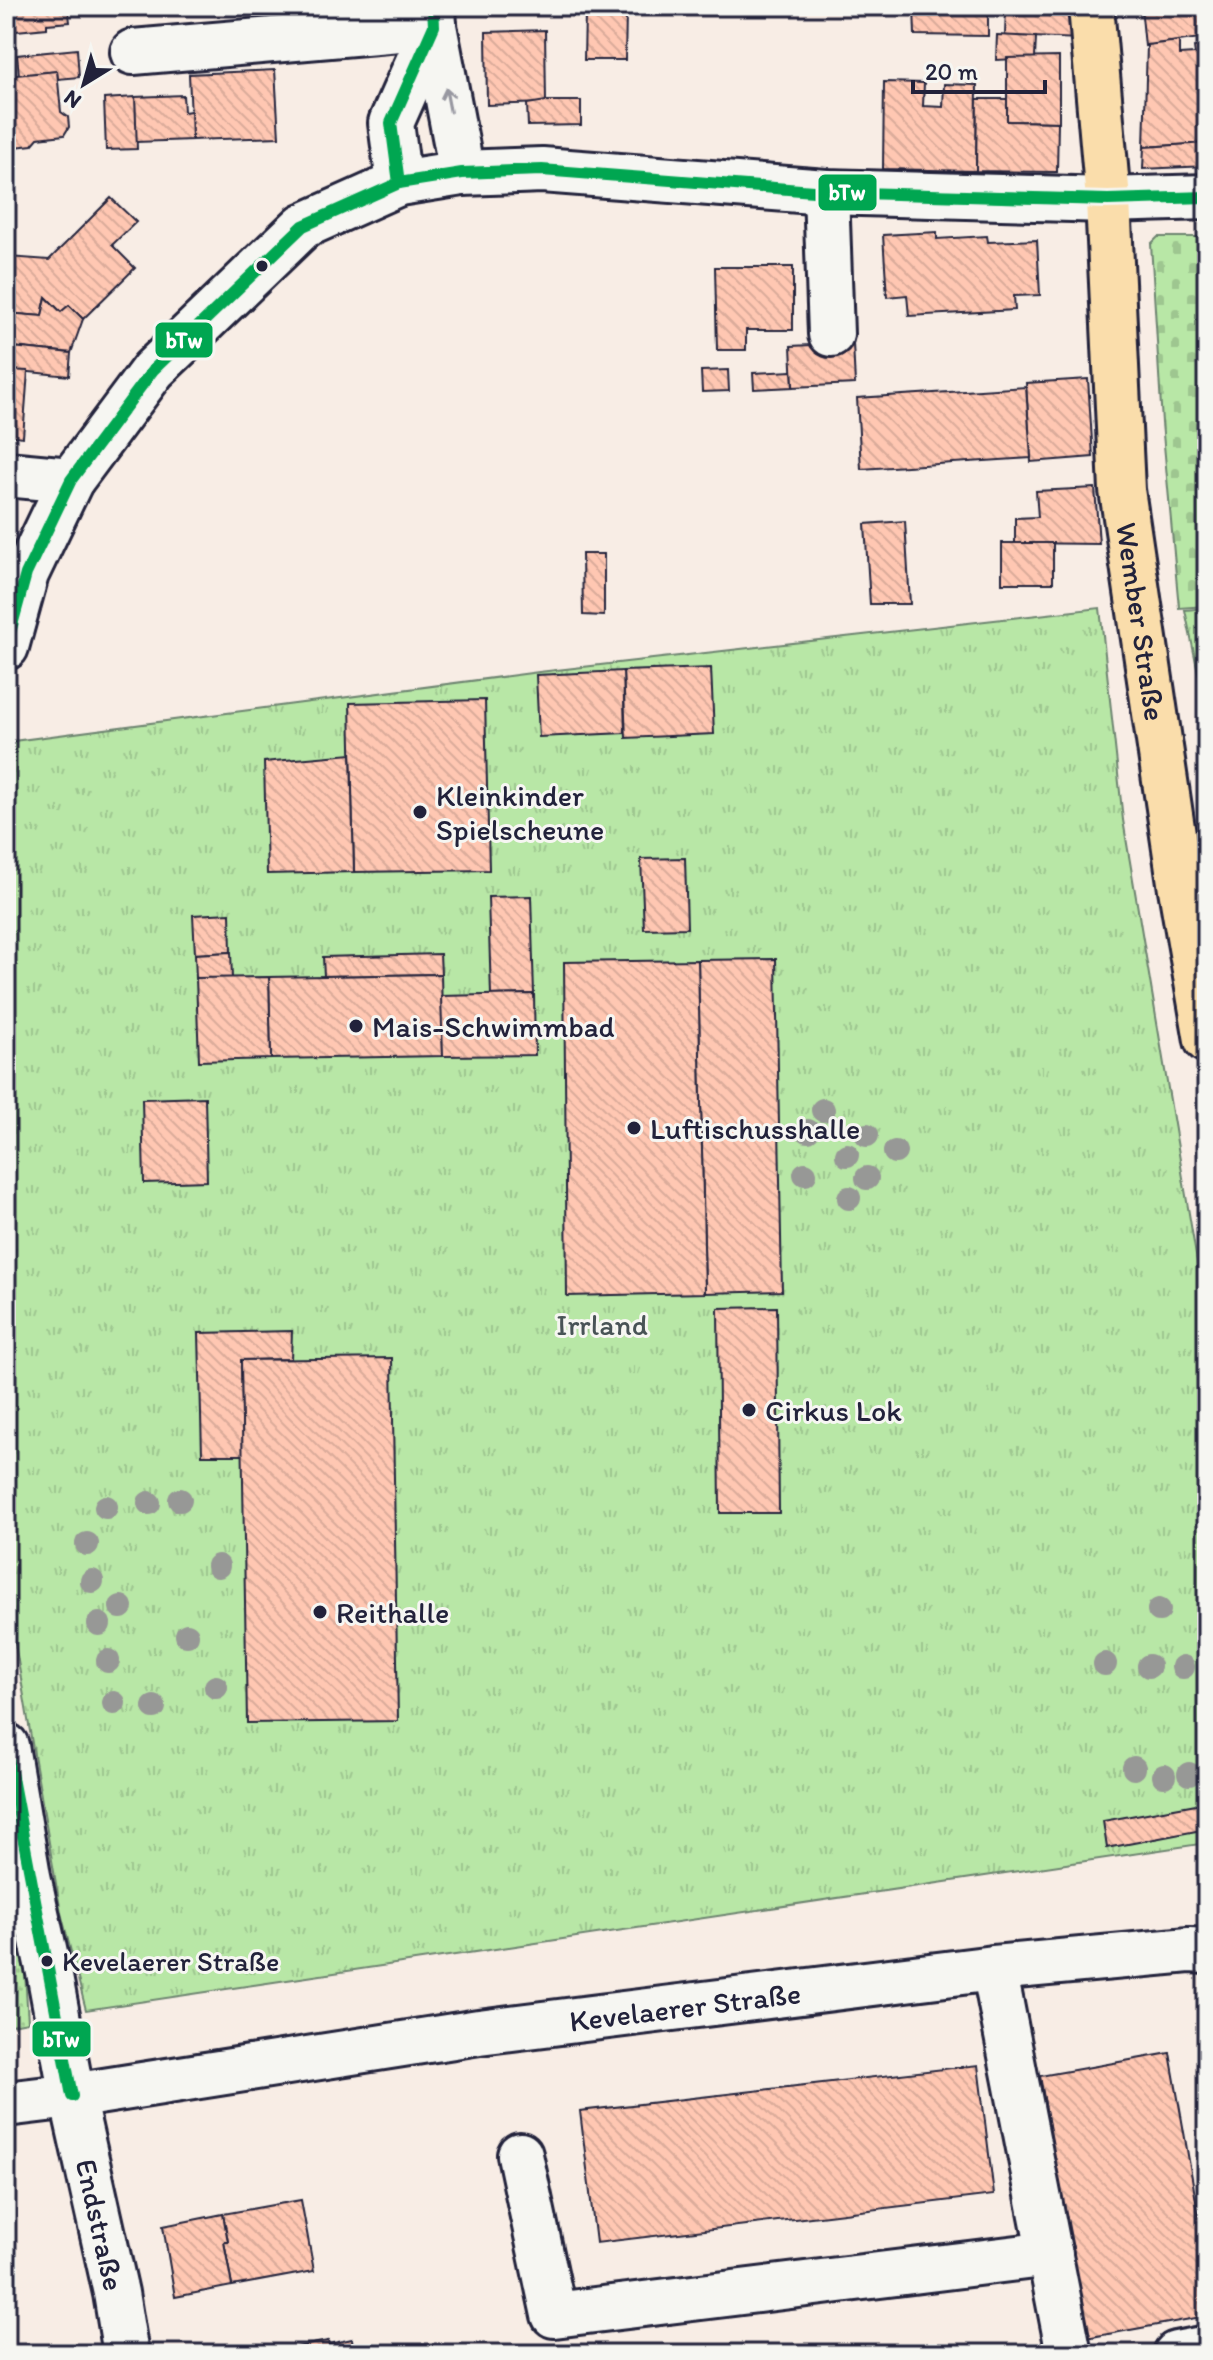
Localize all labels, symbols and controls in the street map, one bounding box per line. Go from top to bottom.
north arrow [44,44,124,124]
scale bar [913,44,1045,94]
text: 20 m [925,57,978,86]
text: N [58,84,86,115]
one-way arrow [439,87,454,113]
line badge: bTw [817,173,878,212]
text: bTw [829,179,866,206]
unlabelled marker [254,258,270,274]
line badge: bTw [154,321,214,359]
text: bTw [166,327,203,354]
street label: Wember Straße [1108,520,1174,723]
place label: Kleinkinder Spielscheune [436,777,604,848]
marker: Kleinkinder Spielscheune [411,803,429,821]
place label: Mais-Schwimmbad [372,1008,615,1045]
marker: Mais-Schwimmbad [347,1017,365,1035]
place label: Luftischusshalle [650,1110,860,1147]
marker: Luftischusshalle [625,1119,643,1137]
park label: Irrland [556,1306,648,1343]
place label: Cirkus Lok [765,1392,902,1429]
marker: Cirkus Lok [740,1401,758,1419]
place label: Reithalle [336,1594,449,1631]
marker: Reithalle [311,1603,329,1621]
place label: Kevelaerer Straße [62,1944,279,1978]
marker: Kevelaerer Straße [39,1953,55,1969]
street label: Kevelaerer Straße [567,1974,803,2039]
line badge: bTw [31,2020,92,2058]
text: bTw [43,2026,80,2053]
street label: Endstraße [68,2155,133,2294]

